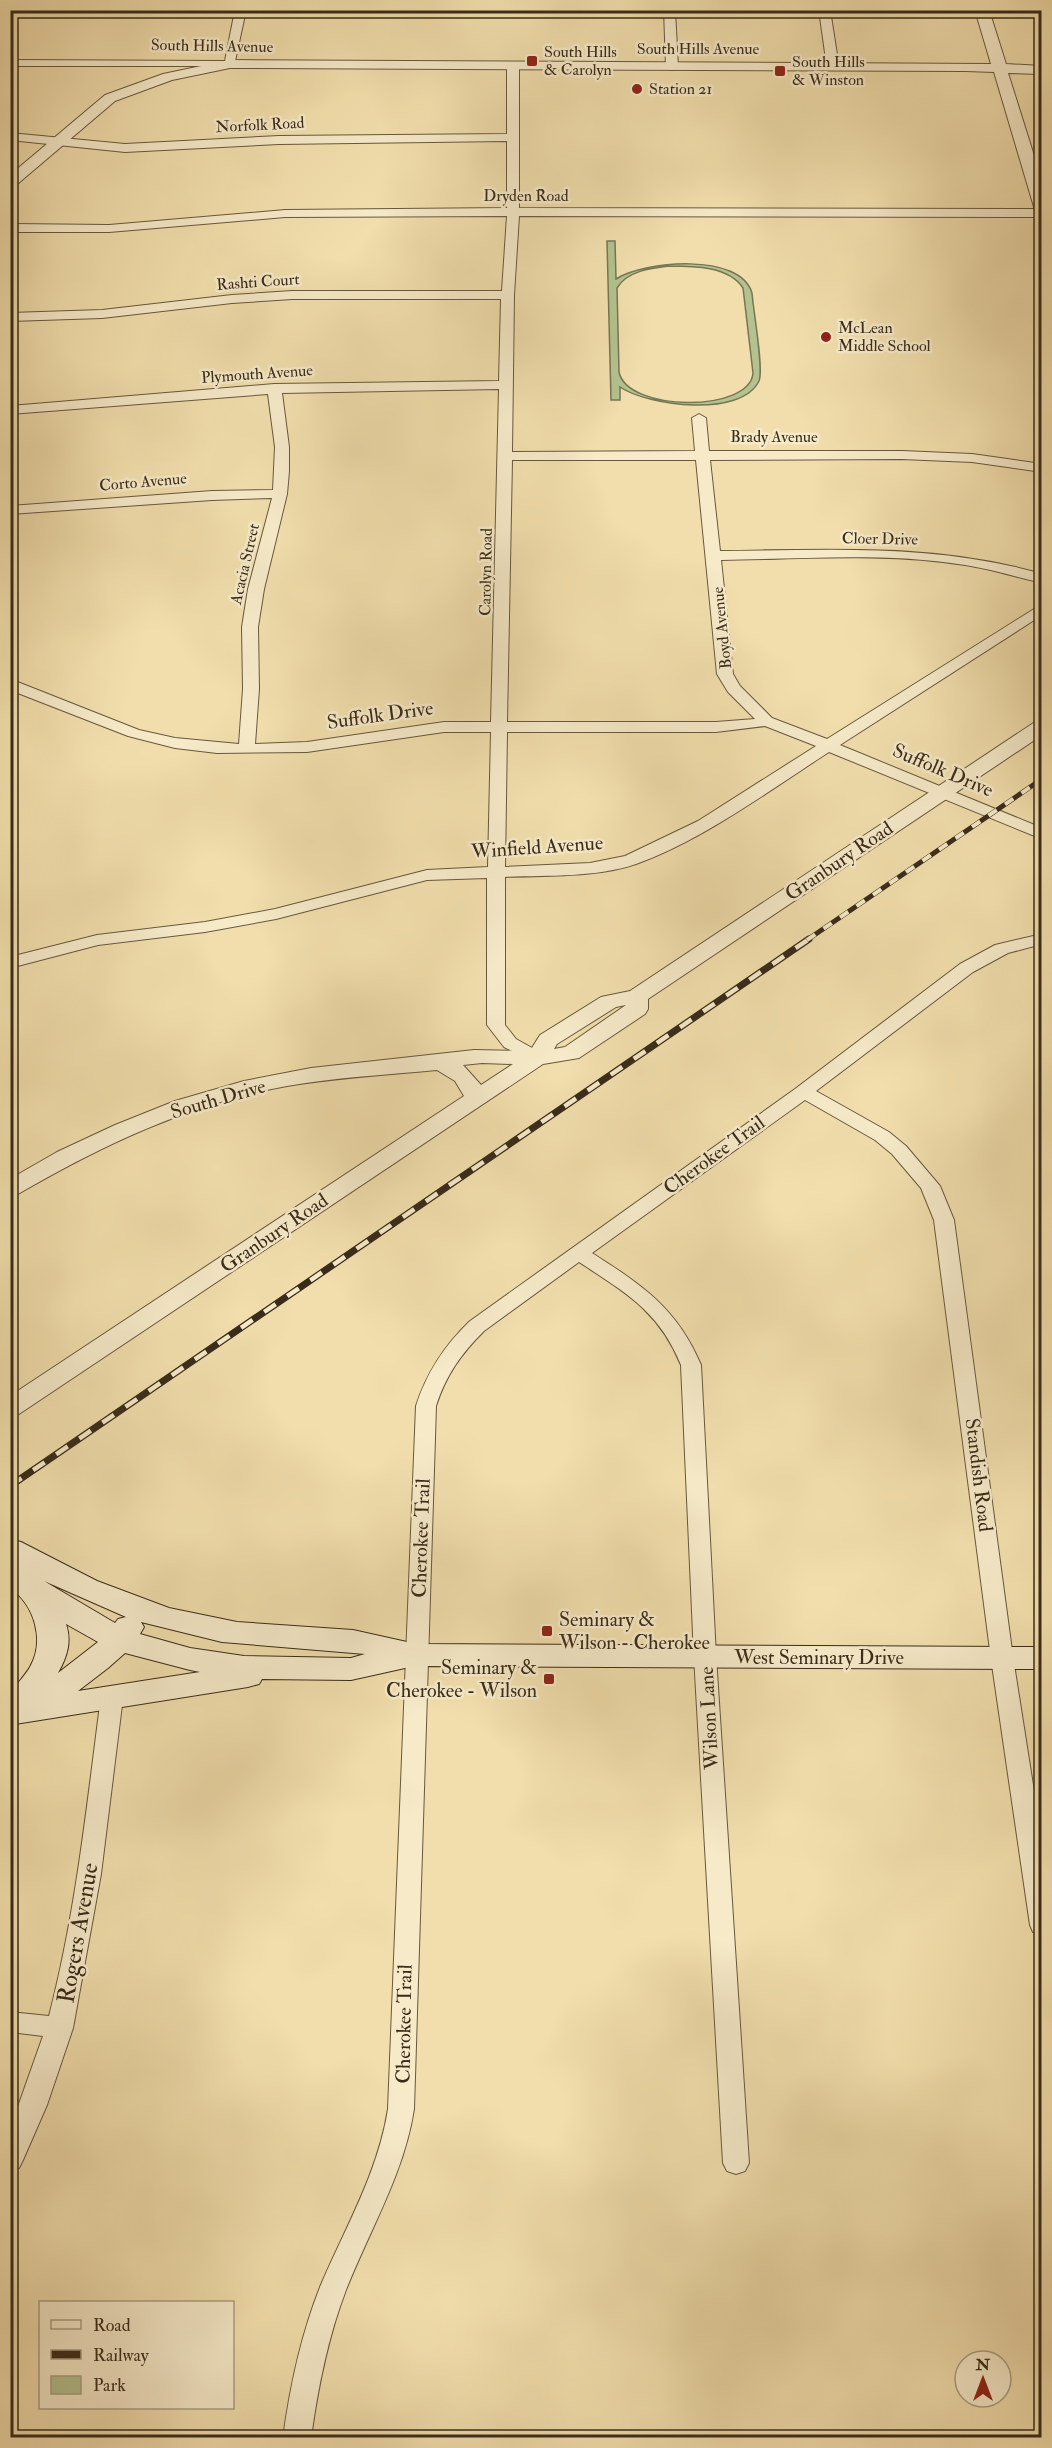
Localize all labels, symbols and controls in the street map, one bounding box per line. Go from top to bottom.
street label: South Hills Avenue [151,35,274,57]
street label: South Hills Avenue [637,39,760,59]
place label: South Hills & Carolyn [544,42,617,80]
place label: South Hills & Winston [792,52,865,90]
marker: South Hills & Carolyn [525,54,539,68]
marker: South Hills & Winston [773,64,787,78]
place label: Station 21 [649,79,712,99]
marker: Station 21 [630,82,644,96]
street label: Norfolk Road [215,113,305,137]
street label: Dryden Road [483,186,569,206]
street label: Rashti Court [216,269,300,295]
place label: McLean Middle School [838,318,931,356]
marker: McLean Middle School [819,330,833,344]
street label: Plymouth Avenue [200,360,314,388]
street label: Brady Avenue [730,427,818,447]
street label: Corto Avenue [98,468,188,496]
street label: Acacia Street [226,522,264,607]
street label: Carolyn Road [475,528,497,616]
street label: Cloer Drive [842,528,919,550]
street label: Boyd Avenue [708,586,736,670]
street label: Suffolk Drive [325,695,435,735]
street label: Suffolk Drive [889,738,997,802]
street label: Granbury Road [780,816,898,906]
street label: Winfield Avenue [469,830,604,864]
street label: South Drive [167,1073,269,1125]
street label: Cherokee Trail [658,1110,770,1200]
street label: Granbury Road [215,1188,333,1278]
street label: Standish Road [960,1417,998,1534]
street label: Cherokee Trail [406,1478,436,1598]
place label: Seminary & Wilson - Cherokee [558,1607,710,1655]
marker: Seminary & Wilson - Cherokee [540,1624,554,1638]
street label: West Seminary Drive [733,1645,904,1670]
place label: Seminary & Cherokee - Wilson [386,1655,537,1703]
street label: Wilson Lane [694,1666,724,1771]
marker: Seminary & Cherokee - Wilson [542,1672,556,1686]
street label: Rogers Avenue [50,1860,106,2006]
street label: Cherokee Trail [390,1964,418,2084]
legend [39,2301,234,2409]
text: Road [93,2314,131,2337]
text: Railway [93,2344,150,2367]
north arrow [953,2349,1013,2409]
text: N [975,2355,991,2375]
text: Park [93,2374,126,2397]

